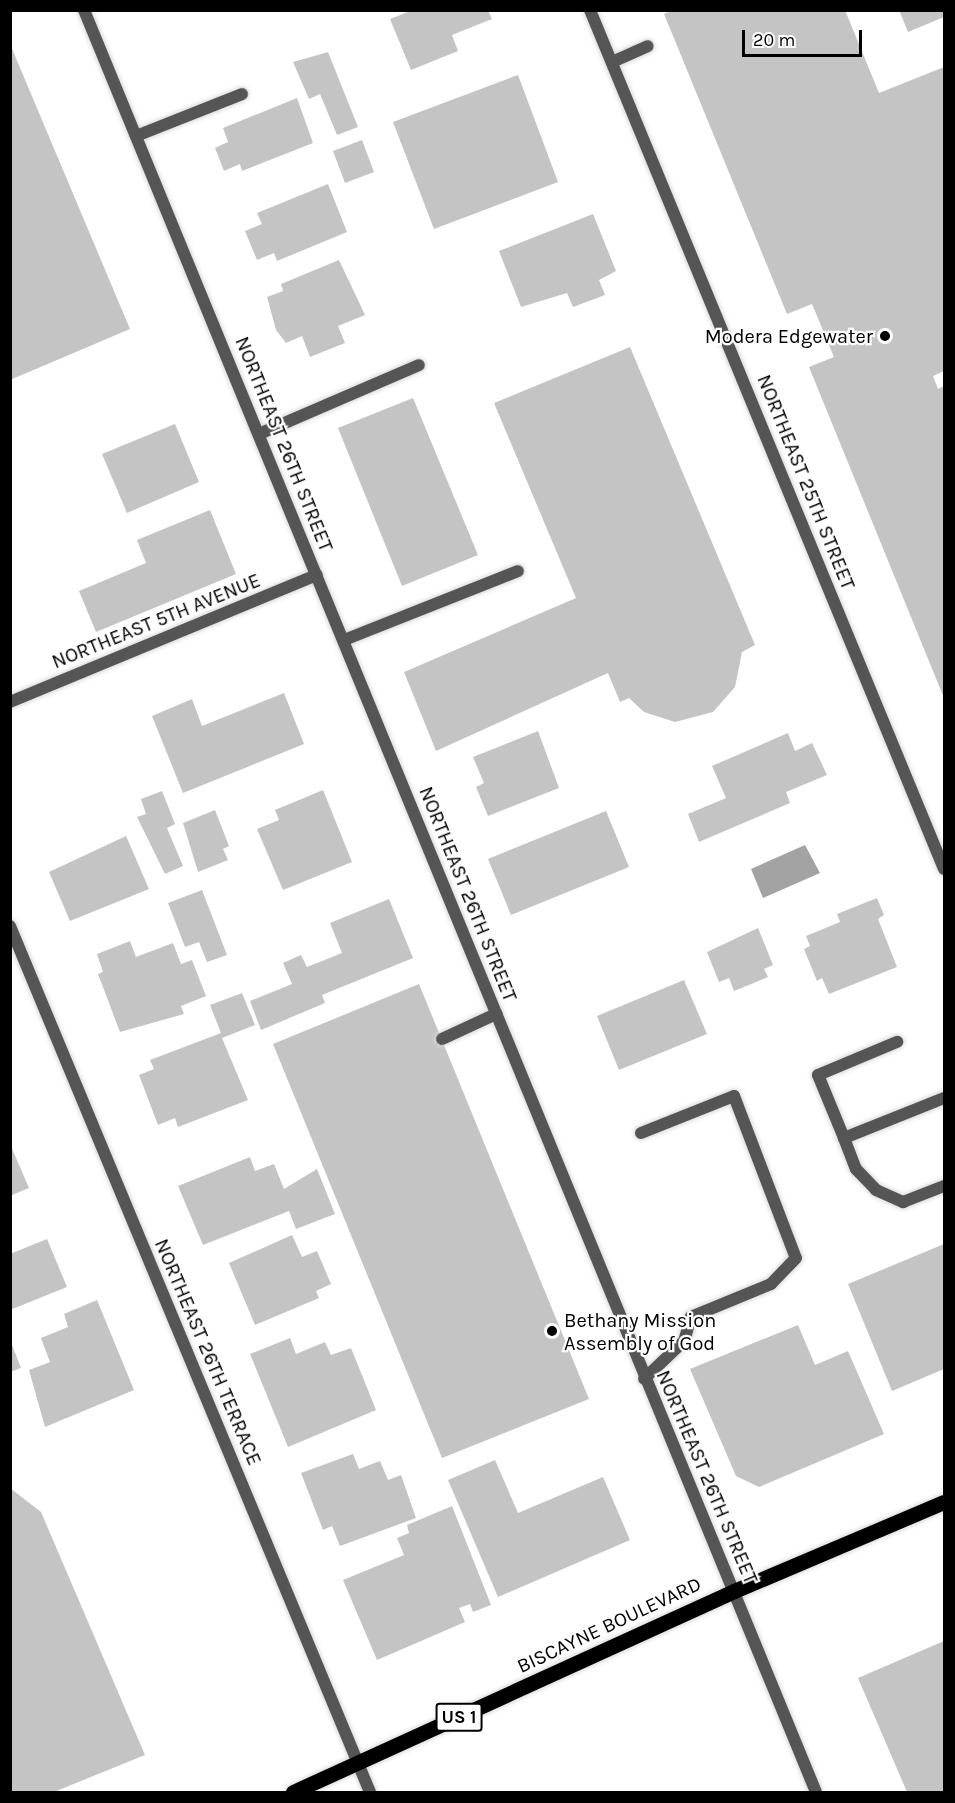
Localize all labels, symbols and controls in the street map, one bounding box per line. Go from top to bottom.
scale bar [745,18,865,56]
text: 20 m [753,29,795,51]
place label: Modera Edgewater [705,324,873,348]
marker: Modera Edgewater [878,329,892,343]
street label: NORTHEAST 26TH STREET [230,333,338,555]
street label: NORTHEAST 25TH STREET [752,371,860,593]
street label: NORTHEAST 5TH AVENUE [48,568,264,674]
street label: NORTHEAST 26TH STREET [414,783,522,1005]
street label: NORTHEAST 26TH TERRACE [149,1235,267,1469]
place label: Bethany Mission Assembly of God [564,1308,716,1355]
marker: Bethany Mission Assembly of God [545,1324,559,1338]
street label: NORTHEAST 26TH STREET [651,1367,763,1587]
street label: BISCAYNE BOULEVARD [513,1572,705,1678]
road number: US 1 [435,1702,483,1732]

